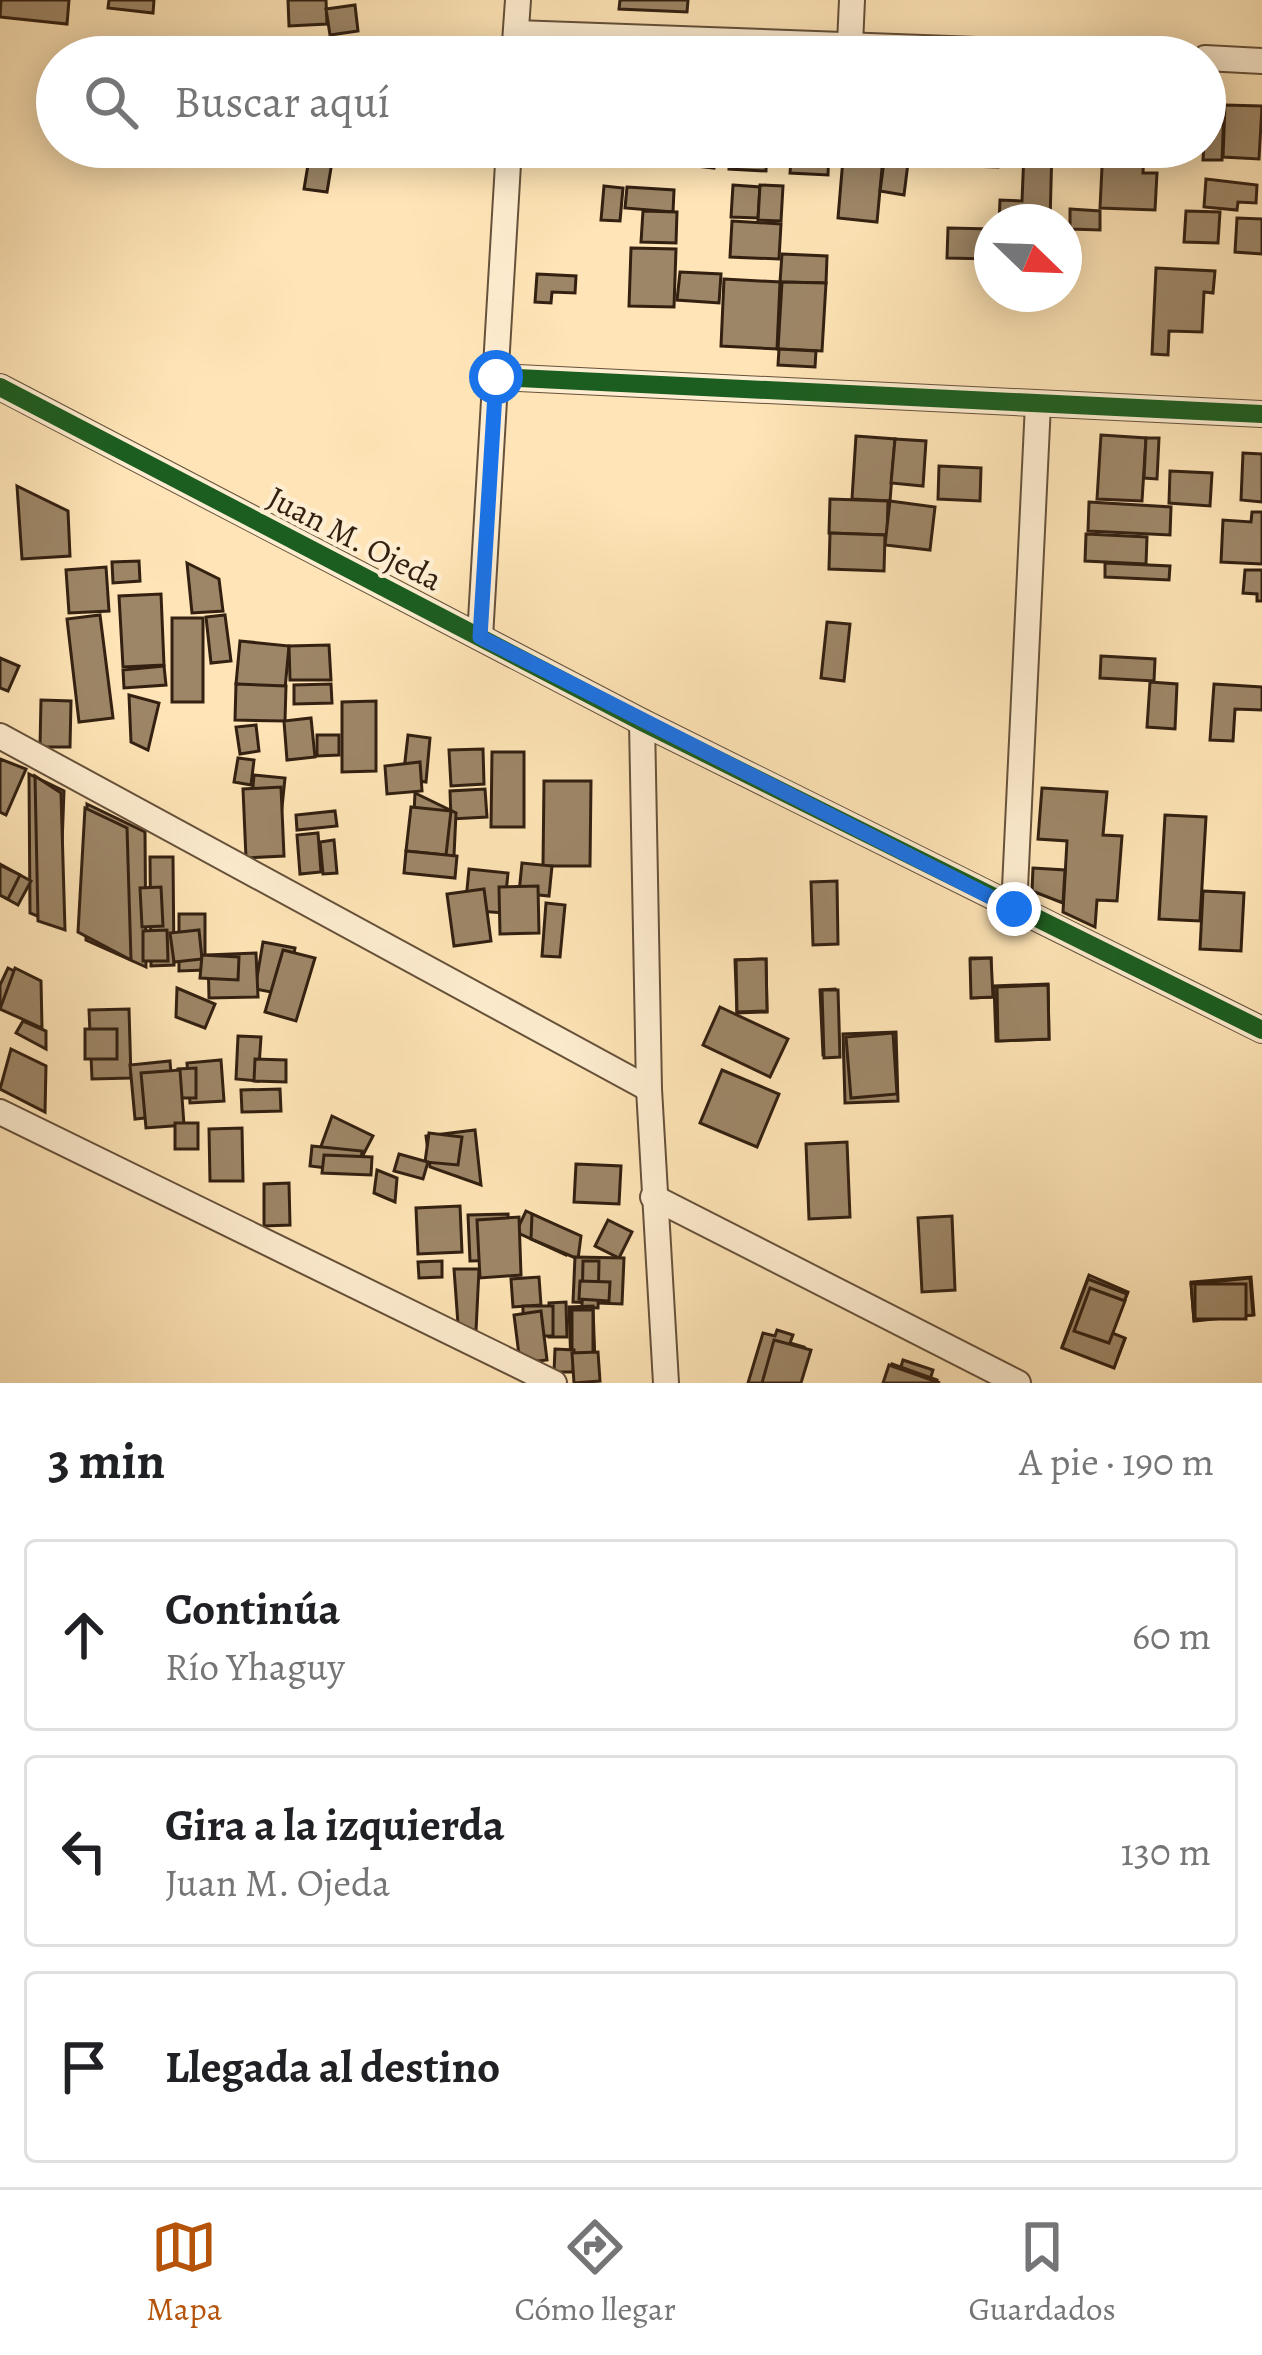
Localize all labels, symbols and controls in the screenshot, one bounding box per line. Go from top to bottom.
search box [36,36,1226,168]
icon: search [78,69,144,135]
text: Buscar aquí [174,71,390,133]
north arrow [974,204,1082,312]
route start [469,350,523,404]
street label: Juan M. Ojeda [260,475,451,602]
route end [987,882,1041,936]
text: 3 min [48,1426,165,1496]
text: A pie · 190 m [1019,1435,1214,1488]
text: Continúa [165,1578,340,1640]
icon: ahead [51,1602,117,1668]
text: 60 m [1132,1609,1211,1662]
text: Río Yhaguy [165,1640,345,1693]
text: Gira a la izquierda [165,1794,505,1856]
icon: left [51,1818,117,1884]
text: 130 m [1120,1825,1211,1878]
text: Juan M. Ojeda [165,1856,390,1909]
icon: arrive [51,2034,117,2100]
text: Llegada al destino [165,2036,500,2098]
tab: Mapa [146,2214,222,2331]
tab: Cómo llegar [514,2214,676,2331]
tab: Guardados [968,2214,1116,2331]

